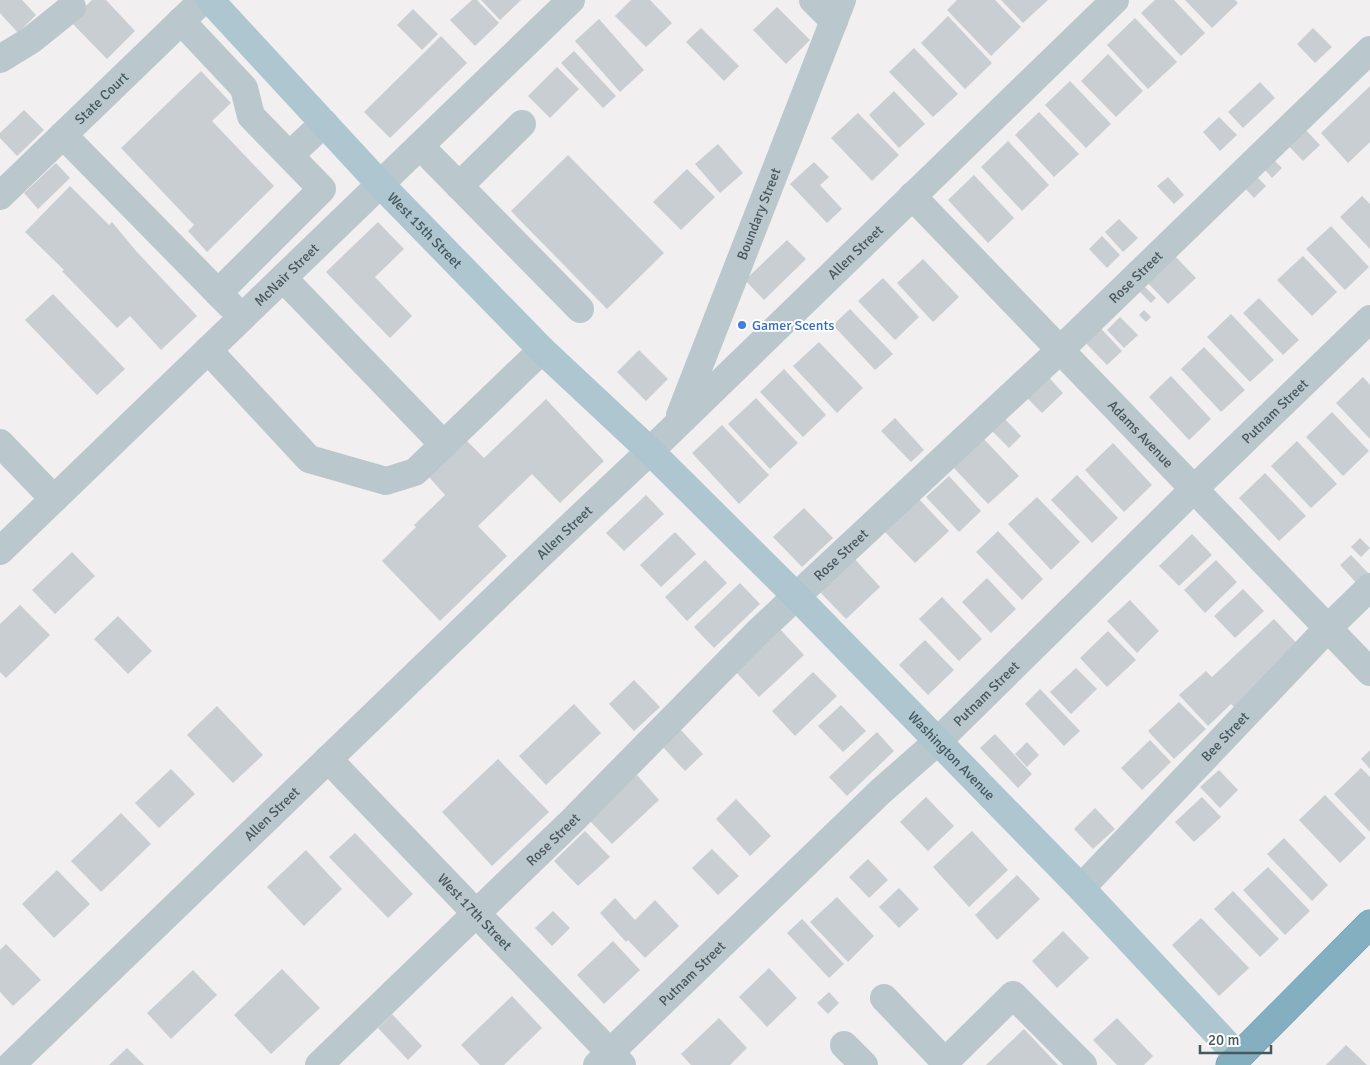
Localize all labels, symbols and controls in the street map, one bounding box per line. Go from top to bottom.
street label: State Court [71,68,132,128]
street label: Boundary Street [733,165,784,262]
street label: West 15th Street [384,189,466,272]
street label: Allen Street [824,221,887,283]
street label: McNair Street [251,240,322,310]
street label: Rose Street [1105,247,1166,307]
place label: Gamer Scents [752,317,834,334]
marker: Gamer Scents [736,319,748,331]
street label: Putnam Street [1238,375,1312,447]
street label: Adams Avenue [1104,396,1177,471]
street label: Allen Street [533,502,596,563]
street label: Rose Street [810,525,872,584]
street label: Putnam Street [950,657,1023,730]
street label: Washington Avenue [904,707,999,804]
street label: Bee Street [1197,708,1253,765]
street label: Allen Street [240,783,303,844]
street label: Rose Street [522,810,583,869]
street label: West 17th Street [434,870,516,954]
street label: Putnam Street [655,937,729,1009]
scale bar [1200,1022,1271,1054]
text: 20 m [1208,1031,1239,1049]

